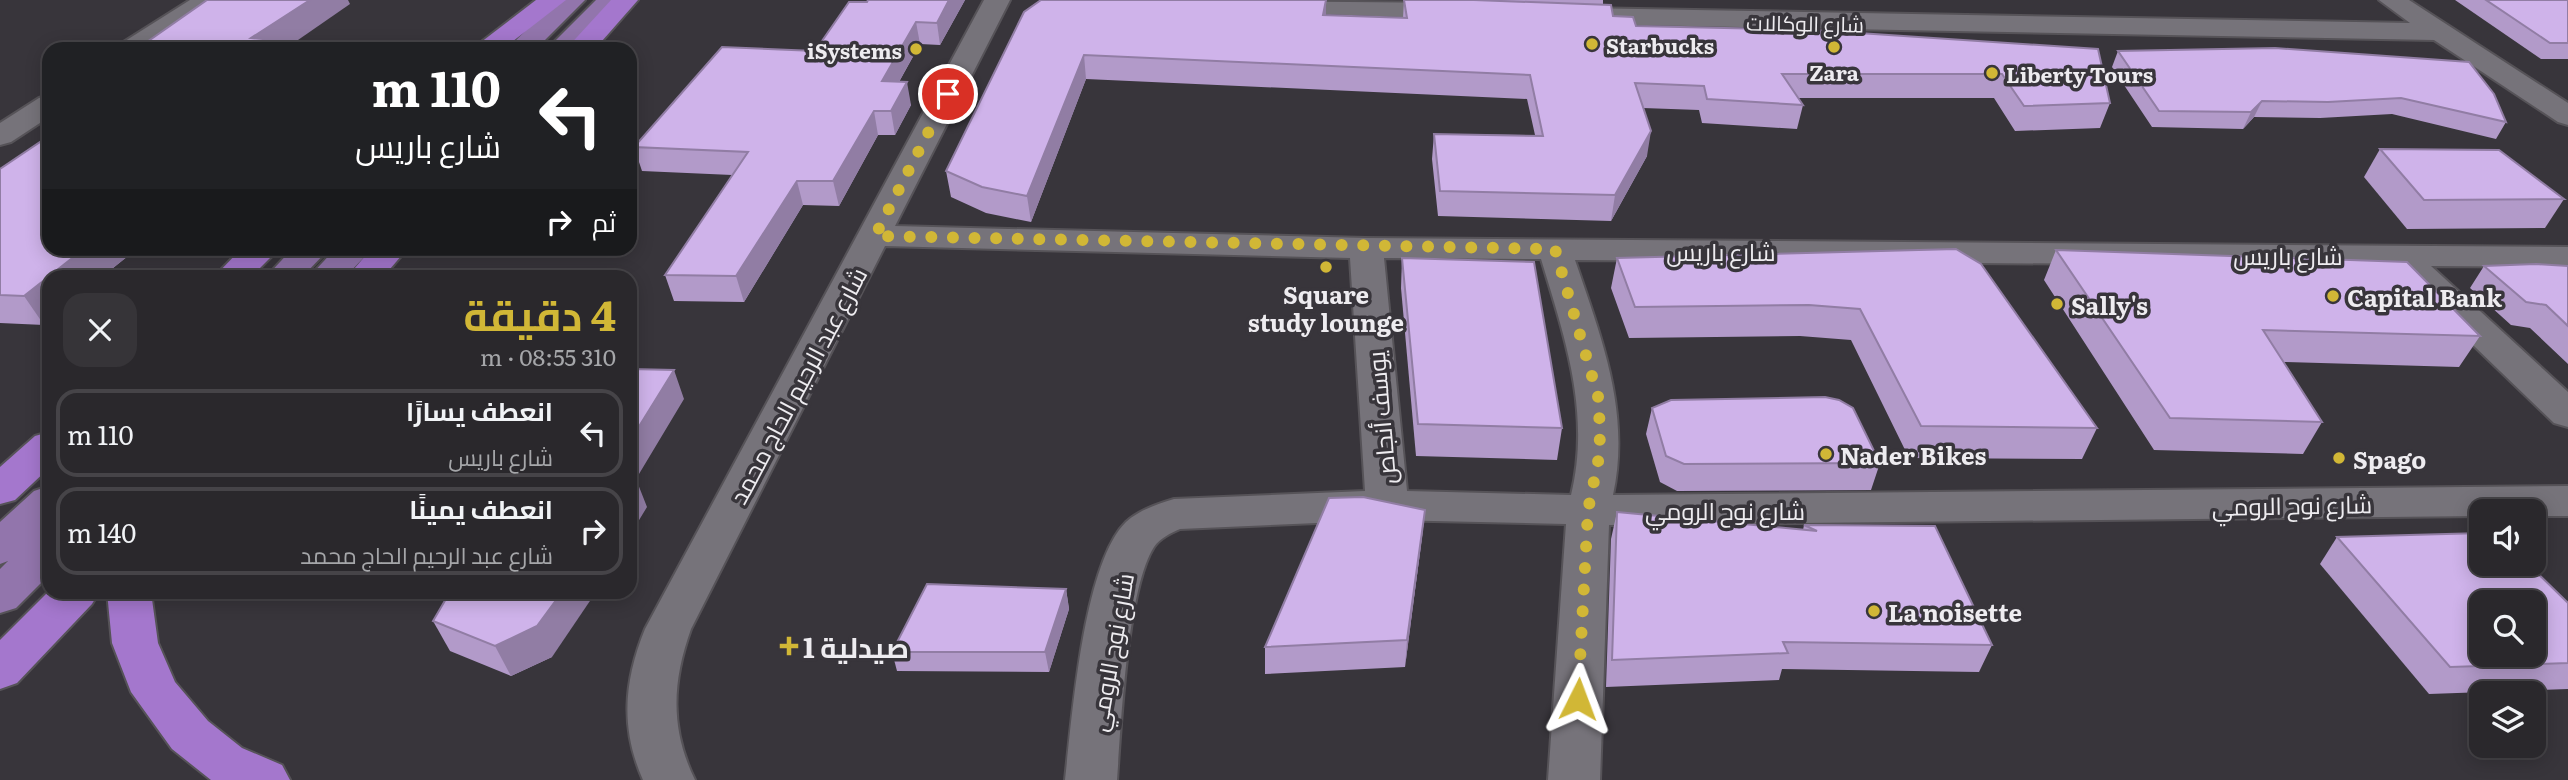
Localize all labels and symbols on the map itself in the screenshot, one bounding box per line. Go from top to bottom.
street label: شارع الوكالات [1746,5,1864,40]
place label: Starbucks [1606,29,1714,60]
place label: iSystems [807,34,902,65]
marker: Starbucks [1584,36,1600,52]
marker: Zara [1826,39,1842,55]
marker: iSystems [908,41,924,57]
place label: Zara [1809,56,1860,87]
place label: Liberty Tours [2006,58,2153,89]
pin [918,64,978,124]
marker: Liberty Tours [1984,65,2000,81]
street label: شارع باريس [1666,233,1776,269]
street label: شارع باريس [2233,237,2343,273]
marker: Square study lounge [1318,259,1334,275]
street label: شارع عبد الرحيم الحاج محمد [720,260,875,510]
place label: Square study lounge [1248,276,1404,339]
place label: Capital Bank [2347,279,2503,314]
place label: Sally's [2071,287,2148,322]
marker: Capital Bank [2325,288,2341,304]
marker: Sally's [2049,296,2065,312]
street label: يوسف أنجاص [1357,350,1403,486]
place label: Nader Bikes [1840,437,1986,472]
place label: Spago [2353,441,2426,476]
marker: Nader Bikes [1818,446,1834,462]
marker: Spago [2331,450,2347,466]
street label: شارع نوح الرومي [2212,485,2372,527]
street label: شارع نوح الرومي [1645,492,1805,531]
street label: شارع نوح الرومي [1079,570,1145,735]
place label: La noisette [1888,594,2022,629]
marker: La noisette [1866,603,1882,619]
place label: صيدلية 1 [803,625,909,667]
marker: صيدلية 1 [781,638,797,654]
position arrow [1541,662,1615,736]

